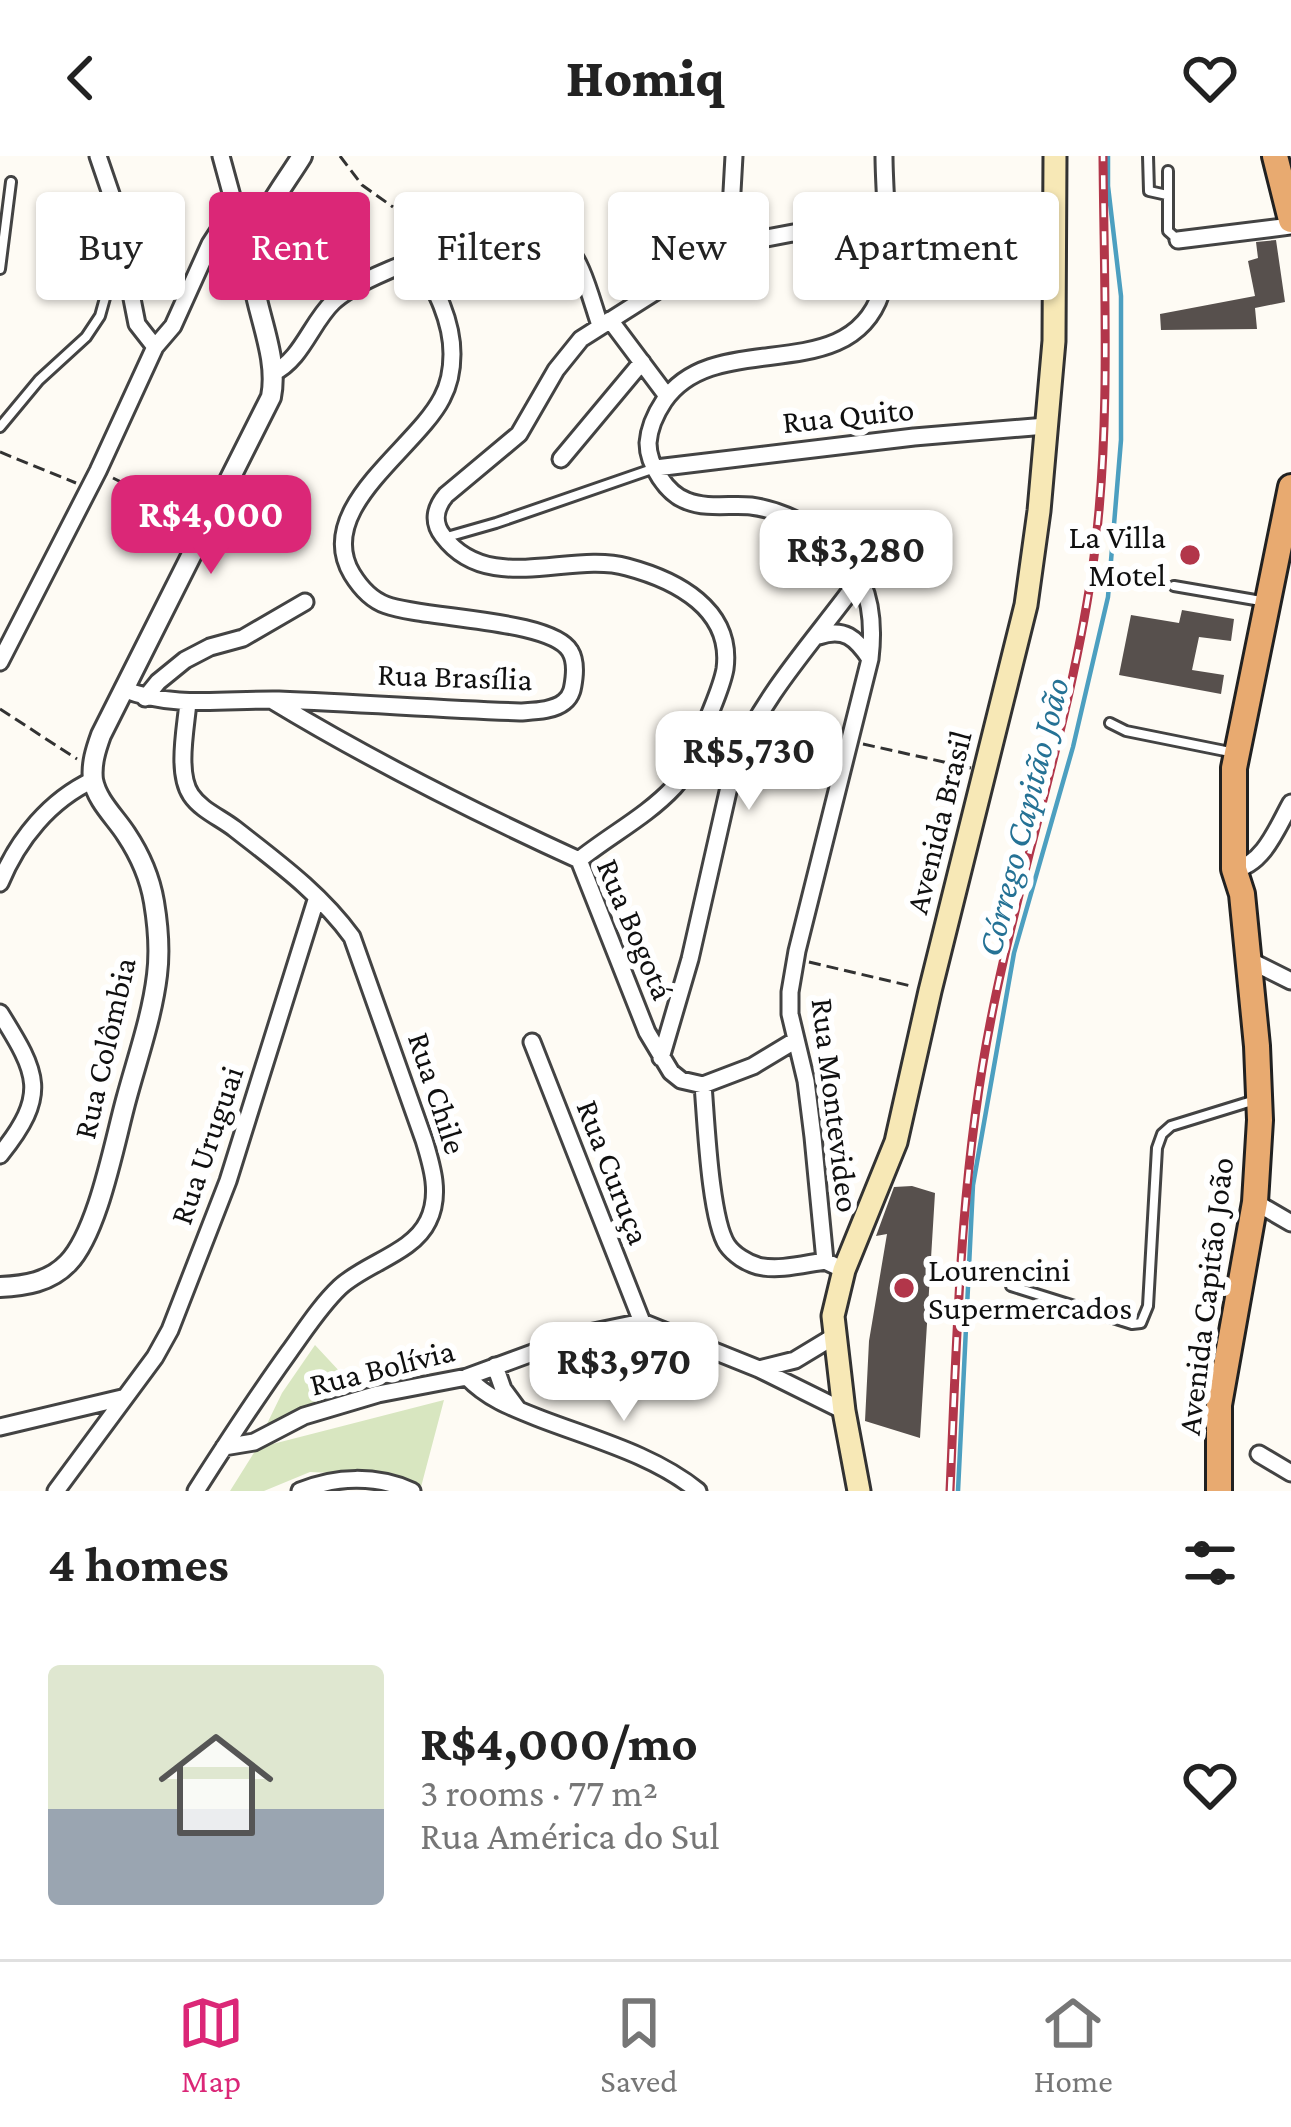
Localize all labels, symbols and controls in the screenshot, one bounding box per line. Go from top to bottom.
icon: back [48,45,114,111]
icon: heart [1177,45,1243,111]
text: Homiq [566,48,725,108]
chip: Buy [36,192,185,300]
chip: Rent [209,192,370,300]
chip: Filters [394,192,584,300]
chip: New [608,192,769,300]
chip: Apartment [793,192,1059,300]
street label: Rua Quito [780,390,916,440]
pin: R$4,000 [100,475,322,577]
text: R$4,000 [138,492,284,535]
pin: R$3,280 [745,510,967,612]
place label: La Villa Motel [1069,518,1166,593]
text: R$3,280 [787,527,925,570]
marker: La Villa Motel [1177,542,1203,568]
street label: Rua Brasília [377,655,533,697]
water label: Córrego Capitão João [969,674,1077,960]
pin: R$5,730 [638,711,860,813]
street label: Avenida Brasil [897,727,979,917]
text: R$5,730 [683,728,815,771]
street label: Rua Bogotá [590,853,682,1005]
street label: Rua Colômbia [65,954,143,1142]
street label: Rua Montevideo [804,996,868,1214]
street label: Rua Chile [401,1027,475,1159]
street label: Rua Uruguai [162,1061,250,1229]
street label: Rua Curuça [570,1094,658,1250]
street label: Avenida Capitão João [1170,1155,1240,1437]
place label: Lourencini Supermercados [928,1251,1132,1326]
marker: Lourencini Supermercados [891,1275,917,1301]
pin: R$3,970 [513,1322,735,1424]
street label: Rua Bolívia [306,1331,458,1403]
text: R$3,970 [557,1339,691,1382]
icon: filters [1177,1530,1243,1596]
text: 4 homes [48,1535,229,1592]
icon: home [144,1713,288,1857]
text: R$4,000/mo [420,1714,698,1771]
icon: heart [1177,1752,1243,1818]
text: 3 rooms · 77 m² [420,1771,658,1814]
text: Rua América do Sul [420,1814,720,1857]
tab: Map [178,1990,244,2099]
tab: Saved [600,1990,678,2099]
tab: Home [1034,1990,1113,2099]

